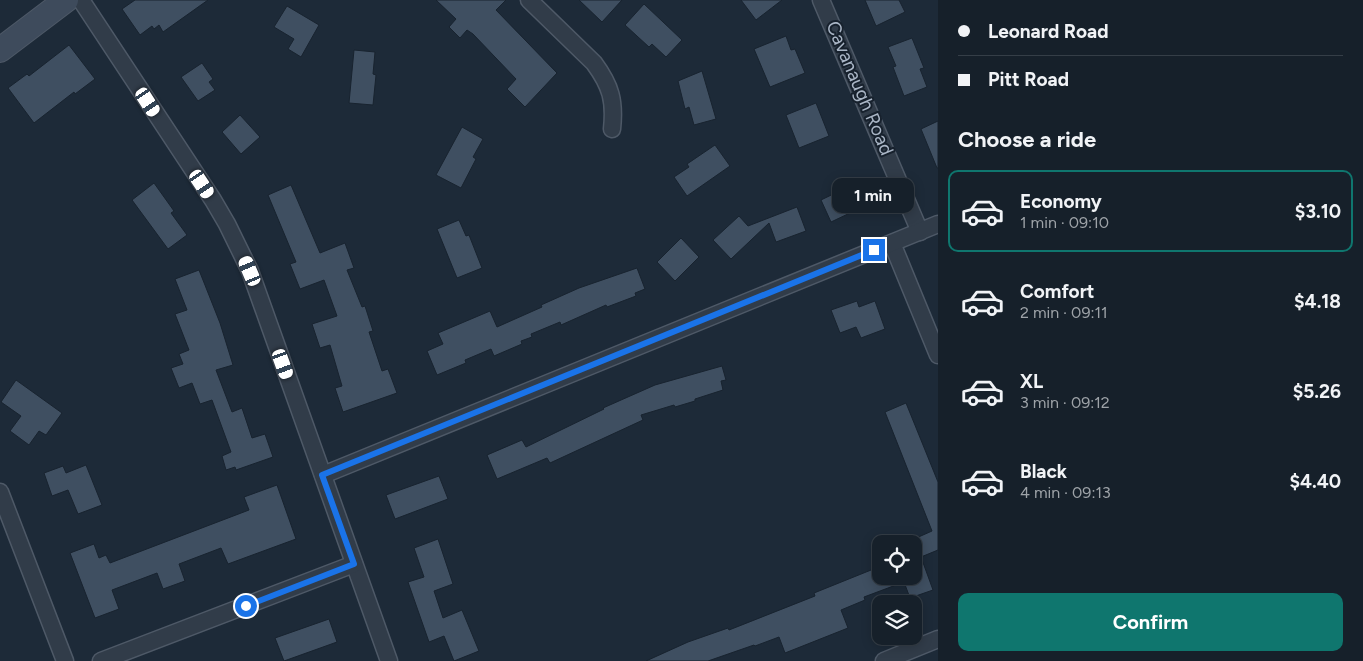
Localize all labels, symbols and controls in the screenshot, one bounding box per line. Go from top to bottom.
street label: Cavanaugh Road [821,17,899,159]
text: Leonard Road [988,20,1108,43]
text: Pitt Road [988,68,1069,91]
car [133,85,162,119]
text: Choose a ride [958,126,1096,153]
car [187,167,216,201]
callout: 1 min [833,178,915,212]
text: 1 min [854,186,892,205]
icon: car [960,189,1005,234]
text: Economy [1020,190,1102,213]
text: $3.10 [1295,200,1341,223]
text: 1 min · 09:10 [1020,213,1109,232]
route end [863,239,885,261]
car [237,254,262,288]
icon: car [960,279,1005,324]
text: Comfort [1020,280,1095,303]
text: $4.18 [1294,290,1341,313]
text: 2 min · 09:11 [1020,303,1108,322]
car [270,347,295,381]
icon: car [960,369,1005,414]
text: XL [1020,370,1043,393]
text: $5.26 [1293,380,1341,403]
text: 3 min · 09:12 [1020,393,1110,412]
icon: car [960,459,1005,504]
text: Black [1020,460,1067,483]
text: $4.40 [1289,470,1341,493]
text: 4 min · 09:13 [1020,483,1111,502]
map controls [872,535,922,645]
button: locate [872,535,922,585]
button: Confirm [958,593,1343,651]
route start [235,595,257,617]
button: layers [872,595,922,645]

